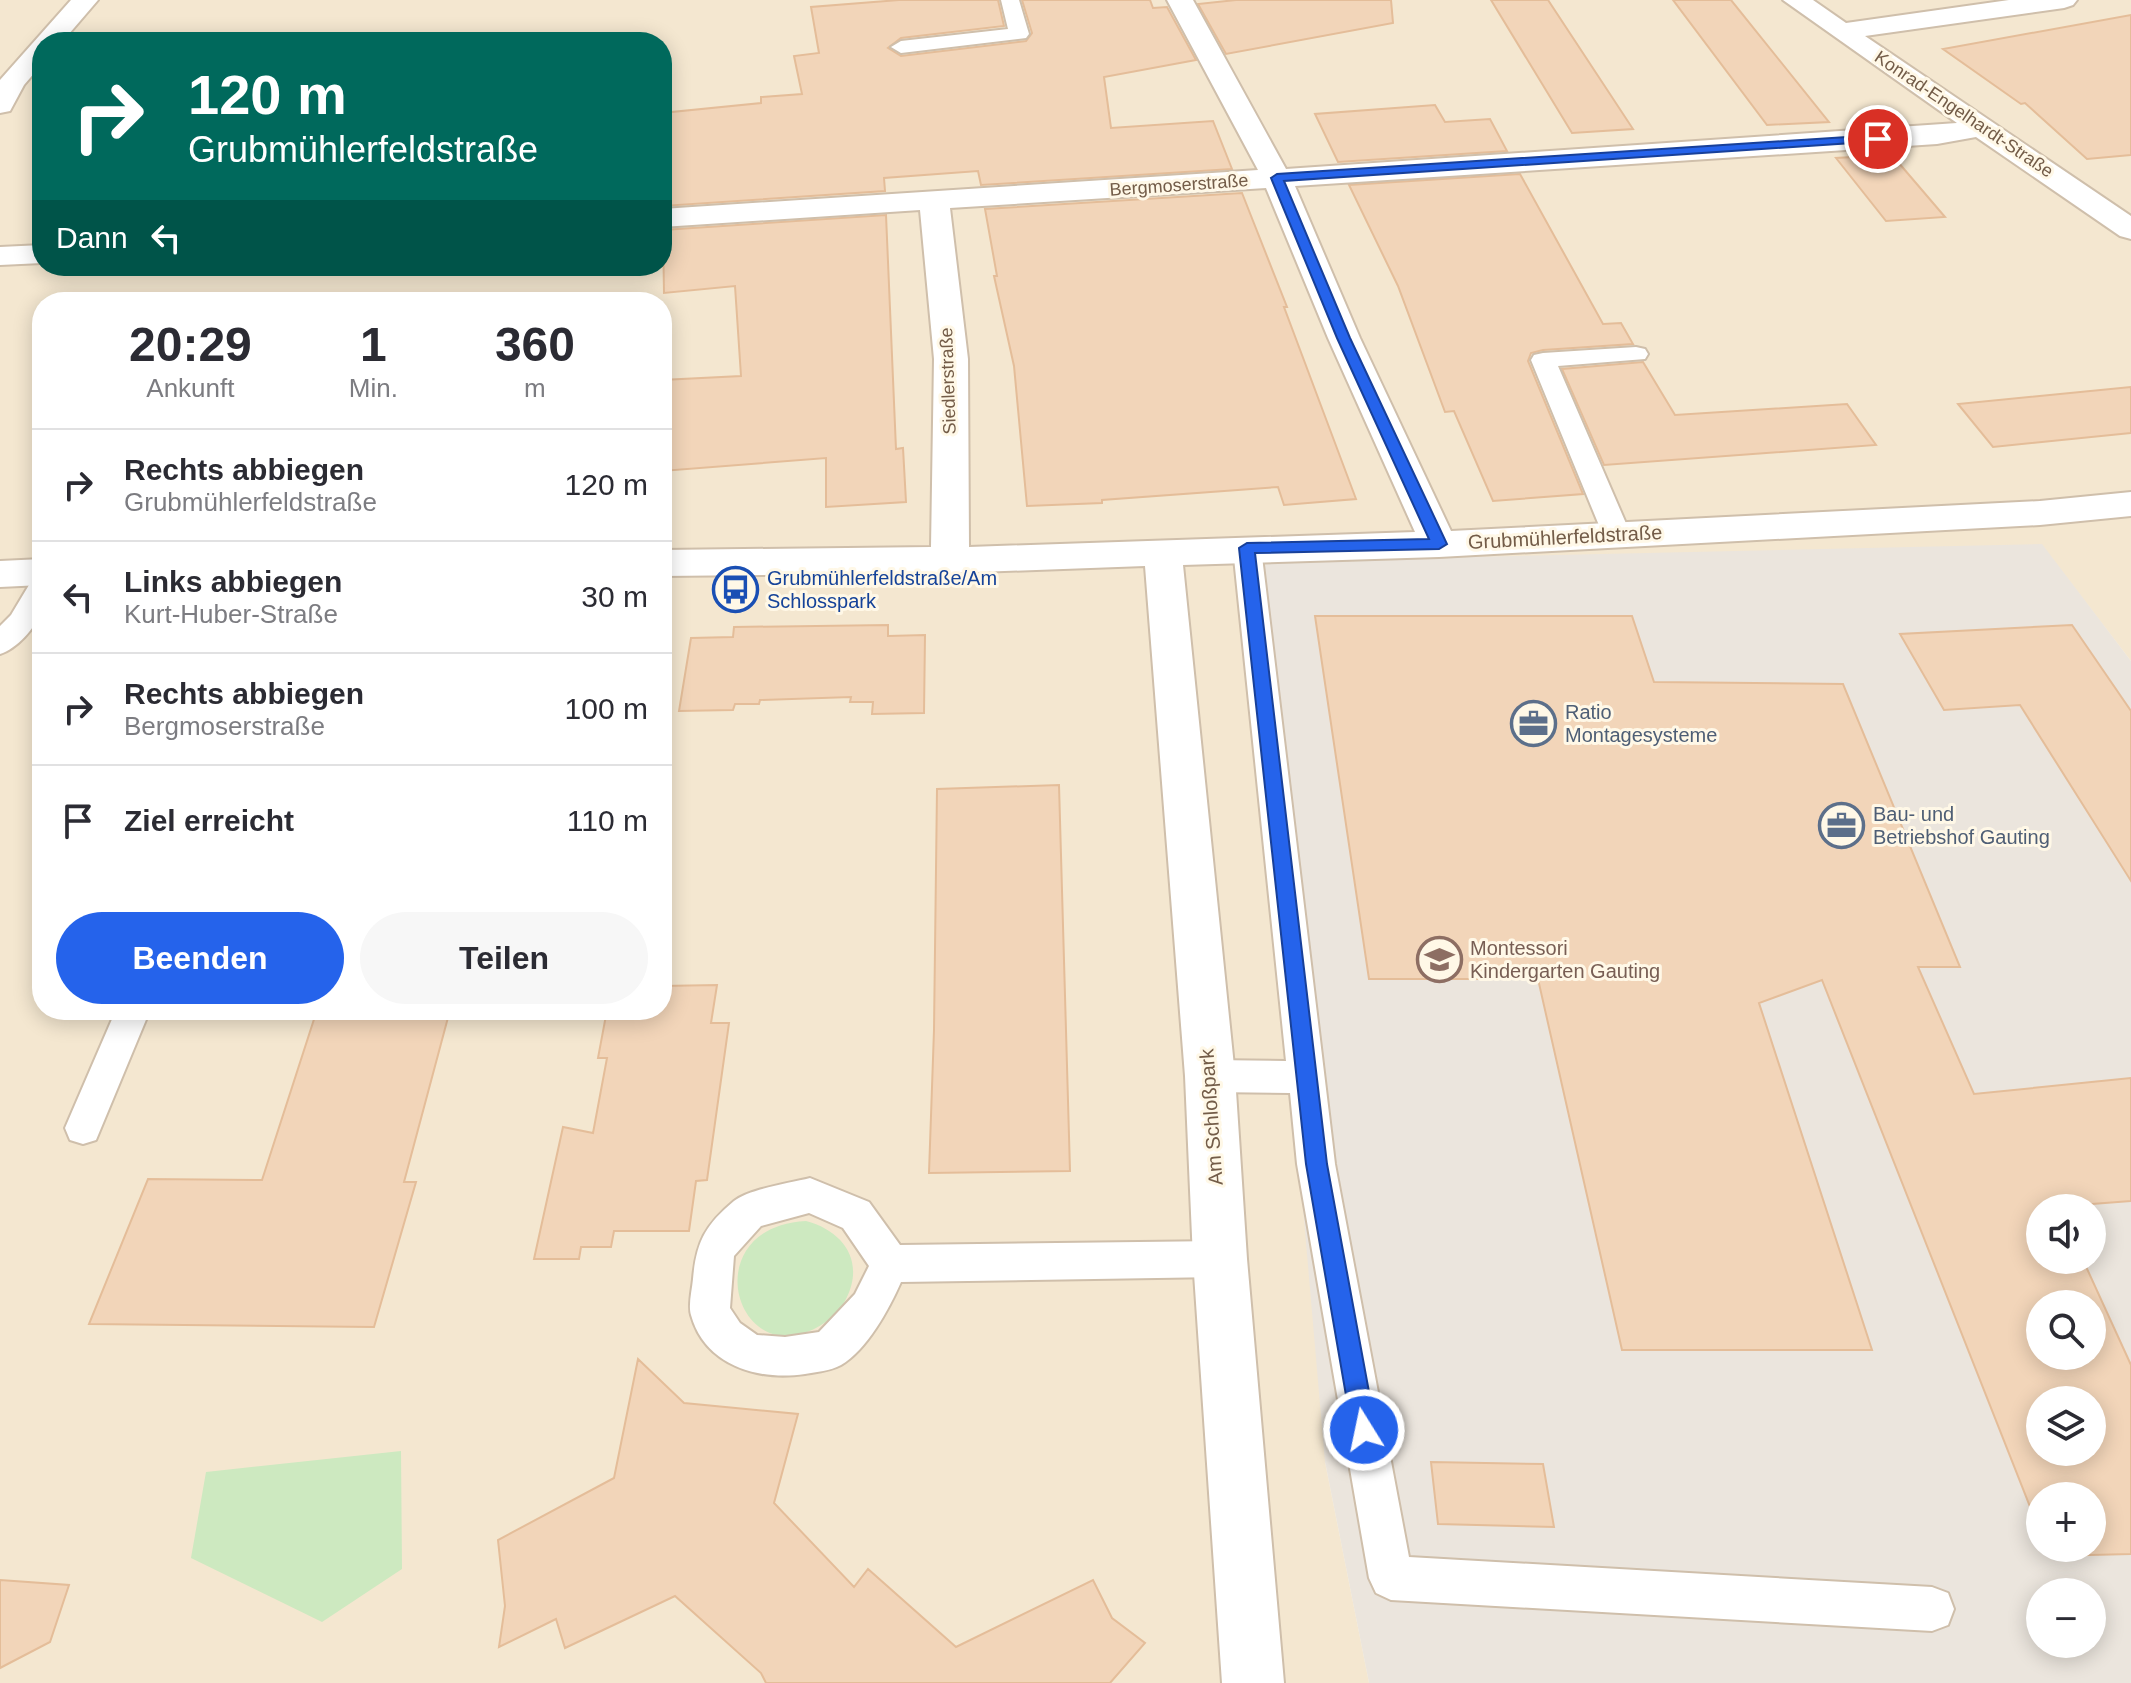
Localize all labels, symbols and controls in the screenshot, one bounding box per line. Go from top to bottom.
street label: Konrad-Engelhardt-Straße [1871,47,2057,181]
text: 120 m [188,63,347,126]
icon: right [56,64,160,168]
pin [1844,105,1912,173]
icon: arrive [1856,117,1900,161]
text: Grubmühlerfeldstraße [188,129,538,170]
street label: Bergmoserstraße [1109,170,1249,200]
icon: left [144,216,188,260]
text: Dann [56,221,128,254]
text: 20:29 [129,318,252,371]
text: 1 [360,318,387,371]
text: 360 [495,318,575,371]
street label: Siedlerstraße [936,327,960,435]
text: Ankunft [146,373,234,403]
text: Min. [349,373,398,403]
text: m [524,373,546,403]
text: Rechts abbiegen [124,453,364,486]
icon: right [56,463,100,507]
text: 120 m [565,468,648,501]
text: Grubmühlerfeldstraße [124,487,377,517]
street label: Grubmühlerfeldstraße [1467,521,1663,553]
text: Links abbiegen [124,565,342,598]
bus stop icon: Grubmühlerfeldstraße/Am Schlosspark [712,566,760,614]
place label: Grubmühlerfeldstraße/Am Schlosspark [767,567,997,612]
icon: left [56,575,100,619]
text: 30 m [581,580,648,613]
text: Kurt-Huber-Straße [124,599,338,629]
text: Rechts abbiegen [124,677,364,710]
icon: right [56,687,100,731]
text: 100 m [565,692,648,725]
office icon: Ratio Montagesysteme [1510,699,1558,747]
place label: Ratio Montagesysteme [1565,701,1717,746]
text: Bergmoserstraße [124,711,325,741]
icon: arrive [56,799,100,843]
office icon: Bau- und Betriebshof Gauting [1818,801,1866,849]
place label: Bau- und Betriebshof Gauting [1873,803,2050,848]
text: Ziel erreicht [124,804,294,837]
text: 110 m [567,804,648,837]
button: Beenden [56,912,344,1004]
button: Teilen [360,912,648,1004]
school or university icon: Montessori Kindergarten Gauting [1415,935,1463,983]
place label: Montessori Kindergarten Gauting [1470,937,1660,982]
street label: Am Schloßpark [1195,1047,1227,1186]
map controls [2026,1194,2106,1658]
button: sound [2026,1194,2106,1274]
button: search [2026,1290,2106,1370]
button: layers [2026,1386,2106,1466]
position arrow [1322,1388,1406,1472]
button: + [2026,1482,2106,1562]
button: − [2026,1578,2106,1658]

